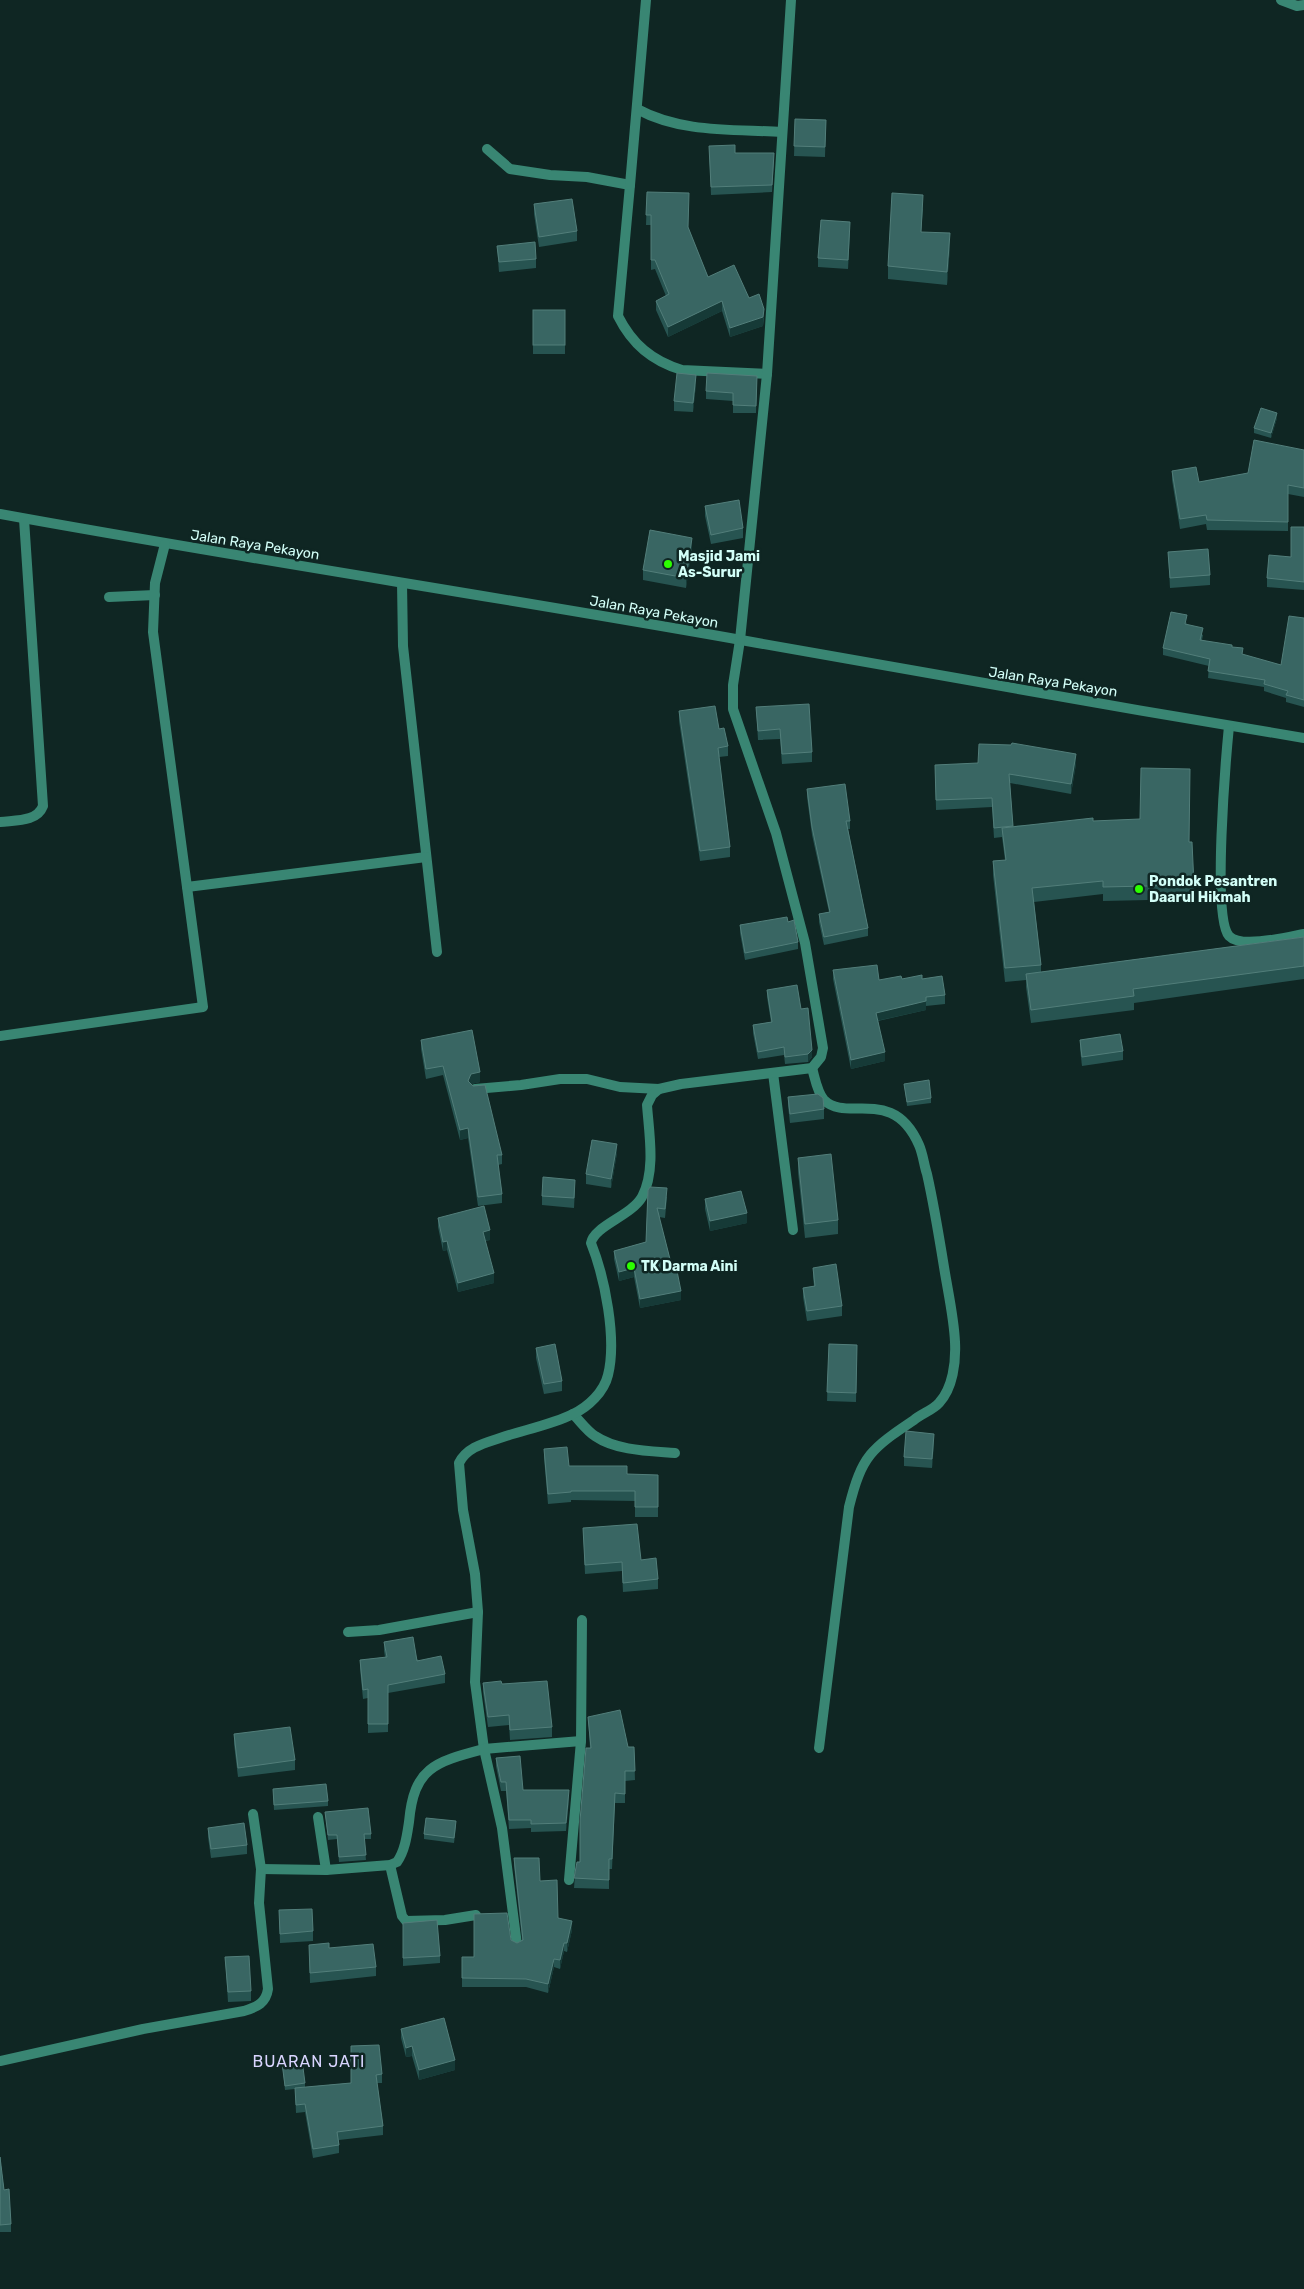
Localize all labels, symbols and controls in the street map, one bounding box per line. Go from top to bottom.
street label: Jalan Raya Pekayon [189,526,321,564]
place label: Masjid Jami As-Surur [678,548,760,581]
marker: Masjid Jami As-Surur [662,558,674,570]
street label: Jalan Raya Pekayon [588,592,720,632]
street label: Jalan Raya Pekayon [987,663,1119,701]
place label: Pondok Pesantren Daarul Hikmah [1149,873,1277,906]
marker: Pondok Pesantren Daarul Hikmah [1133,883,1145,895]
place label: TK Darma Aini [641,1258,737,1275]
marker: TK Darma Aini [625,1260,637,1272]
district label: BUARAN JATI [253,2052,365,2071]

